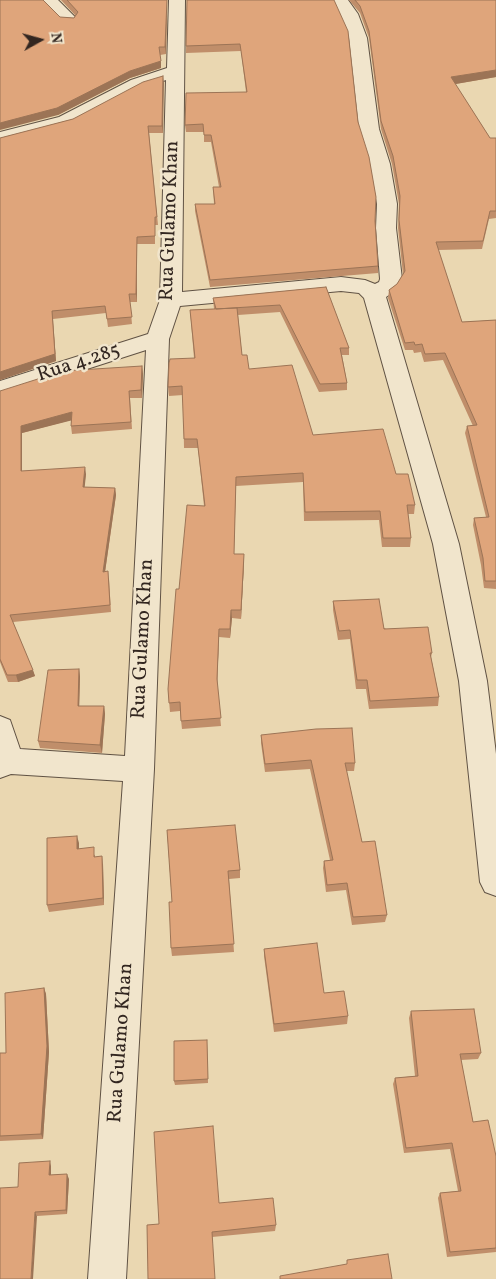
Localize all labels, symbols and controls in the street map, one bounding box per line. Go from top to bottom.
north arrow [15,15,65,65]
text: N [45,32,65,44]
street label: Rua Gulamo Khan [156,140,186,302]
street label: Rua 4.285 [34,339,124,389]
street label: Rua Gulamo Khan [128,558,160,720]
street label: Rua Gulamo Khan [104,962,140,1124]

